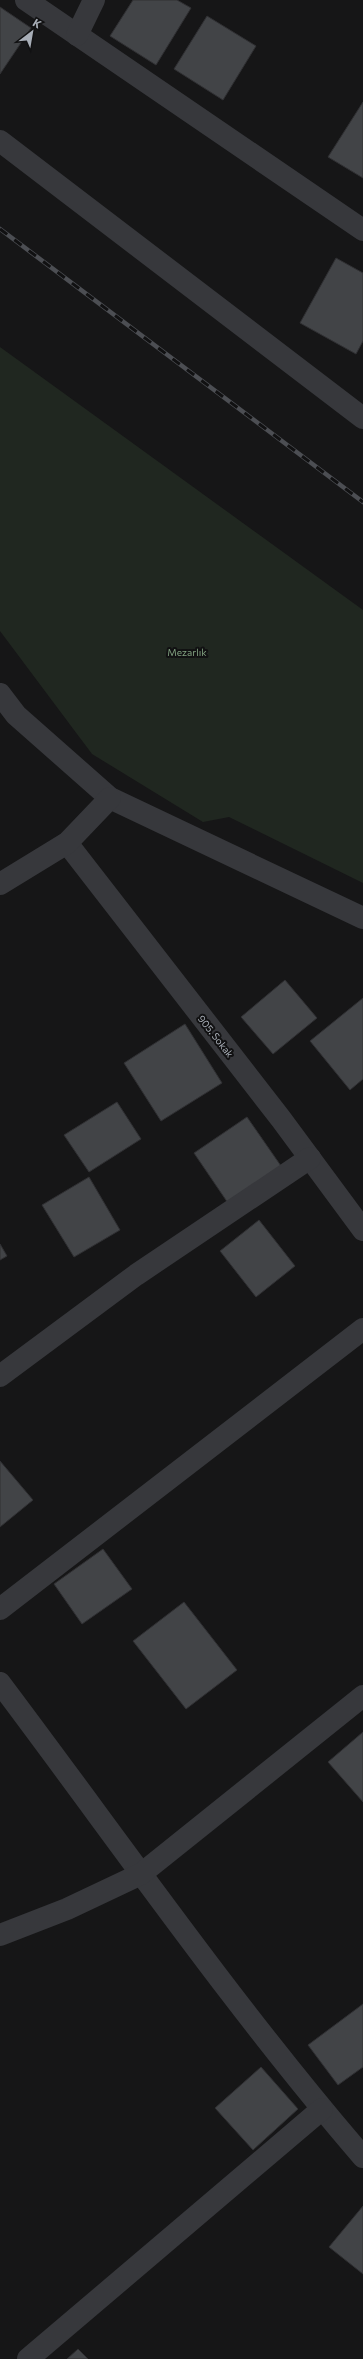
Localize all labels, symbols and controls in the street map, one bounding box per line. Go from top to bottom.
north arrow [12,12,52,52]
text: K [31,15,44,31]
park label: Mezarlık [167,646,207,658]
street label: 905. Sokak [196,1012,237,1060]

